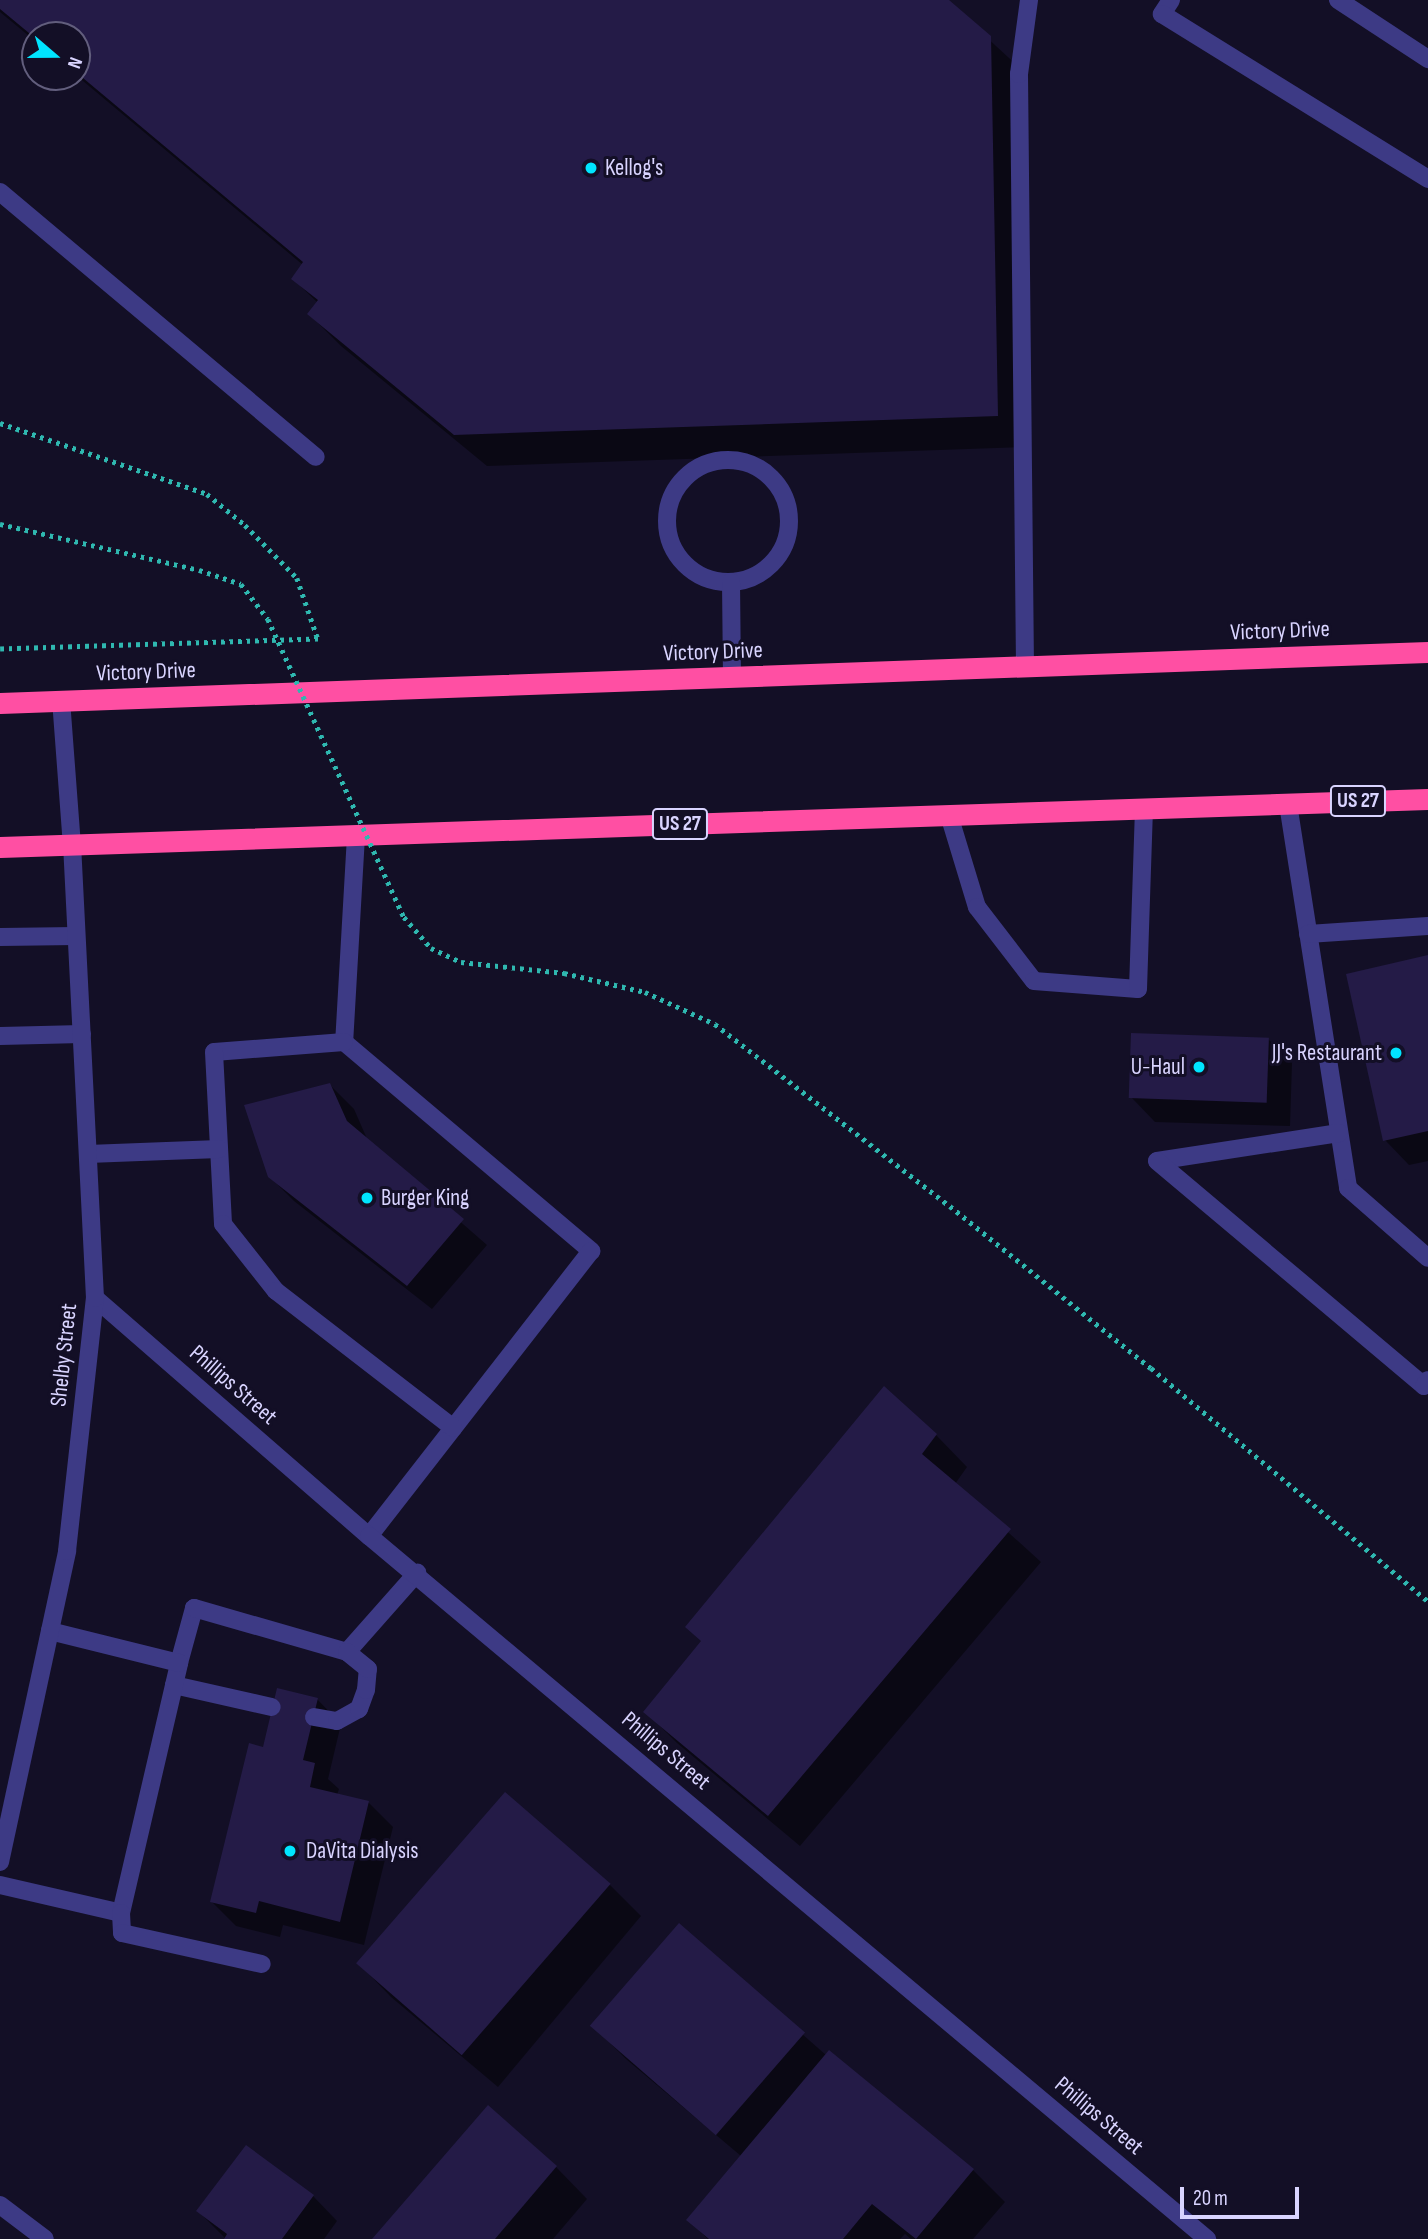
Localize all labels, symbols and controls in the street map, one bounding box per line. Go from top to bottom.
north arrow [21,21,91,91]
text: N [62,54,87,71]
place label: Kellog's [605,154,663,182]
marker: Kellog's [583,160,599,176]
street label: Victory Drive [1230,615,1330,647]
street label: Victory Drive [663,636,763,668]
street label: Victory Drive [96,656,196,688]
road number: US 27 [1328,784,1388,818]
road number: US 27 [650,806,710,842]
place label: JJ's Restaurant [1272,1039,1382,1067]
marker: JJ's Restaurant [1388,1045,1404,1061]
place label: U-Haul [1131,1053,1185,1081]
marker: U-Haul [1191,1059,1207,1075]
place label: Burger King [381,1184,469,1212]
marker: Burger King [359,1190,375,1206]
street label: Shelby Street [45,1302,83,1408]
street label: Phillips Street [184,1339,282,1431]
street label: Phillips Street [616,1706,716,1796]
place label: DaVita Dialysis [306,1837,418,1865]
marker: DaVita Dialysis [280,1841,300,1861]
street label: Phillips Street [1049,2071,1149,2161]
scale bar [1183,2172,1302,2216]
text: 20 m [1193,2186,1228,2211]

